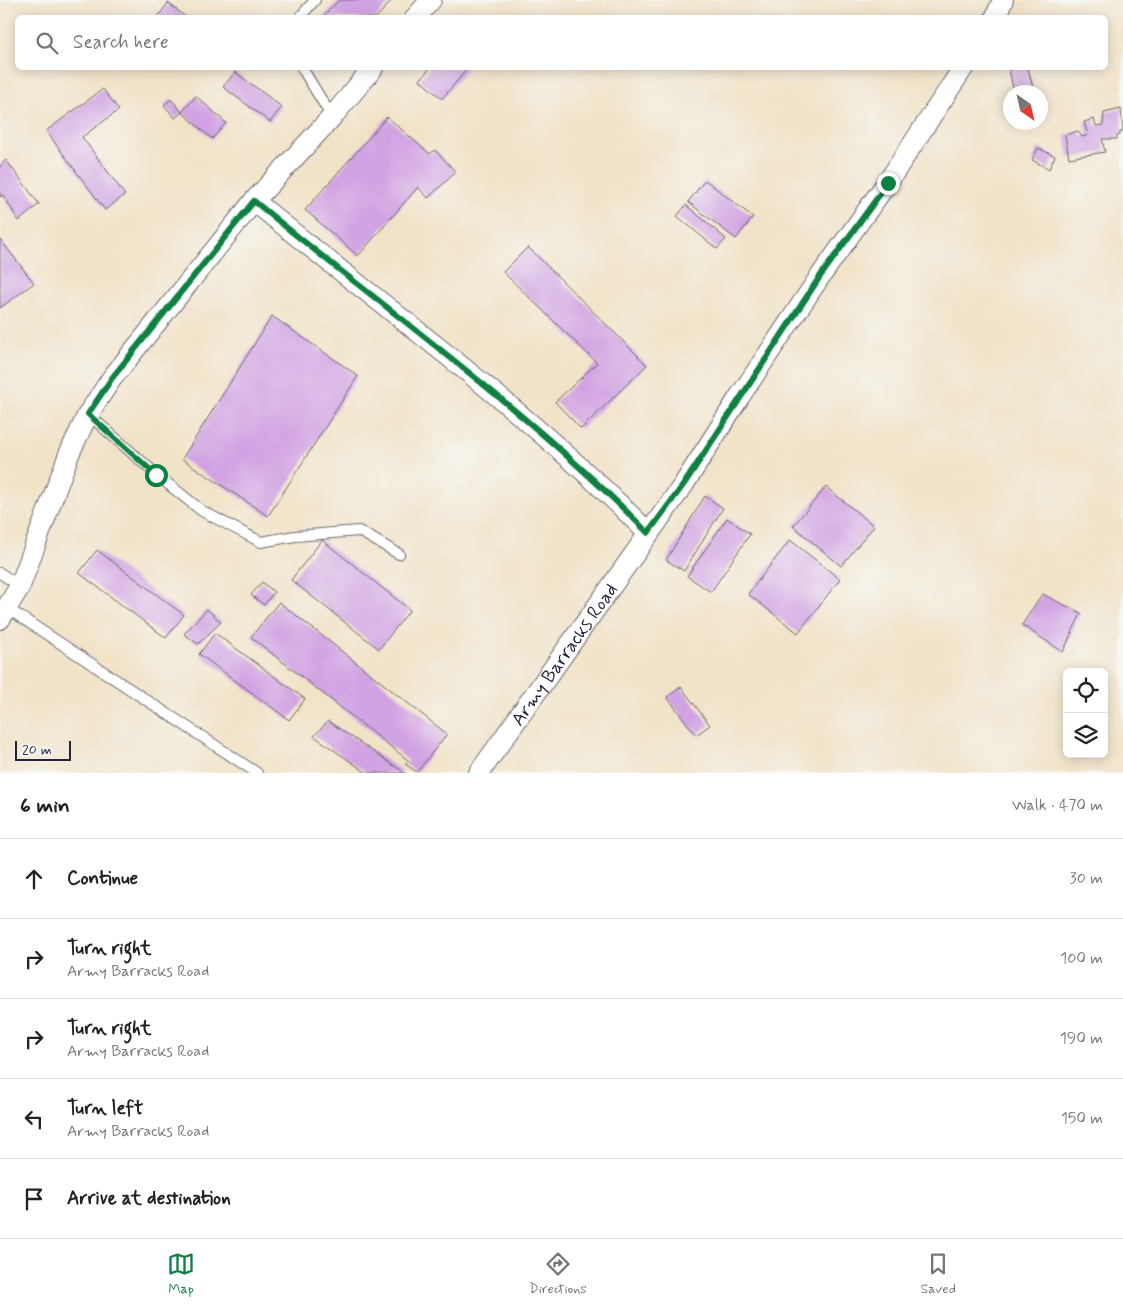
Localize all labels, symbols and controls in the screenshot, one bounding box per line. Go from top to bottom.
search box [15,15,1108,70]
icon: search [33,29,61,57]
text: Search here [73,30,169,55]
north arrow [1003,85,1048,130]
route end [877,172,900,195]
route start [145,464,168,487]
street label: Army Barracks Road [506,579,624,731]
map controls [1063,668,1108,758]
button: locate [1063,668,1108,713]
button: layers [1063,713,1108,758]
scale bar [15,738,71,761]
text: 20 m [22,741,52,759]
text: 6 min [20,792,70,820]
text: Walk · 470 m [1012,795,1103,816]
icon: ahead [20,865,48,893]
text: Continue [67,866,138,891]
text: 30 m [1070,868,1103,889]
text: Turn right [67,936,151,961]
icon: right [20,945,48,973]
text: 100 m [1060,948,1103,969]
text: Army Barracks Road [67,961,209,982]
text: Turn right [67,1016,151,1041]
icon: right [20,1025,48,1053]
text: 190 m [1060,1028,1103,1049]
text: Army Barracks Road [67,1041,209,1062]
text: Turn left [67,1096,143,1121]
icon: left [20,1105,48,1133]
text: 150 m [1061,1108,1103,1129]
text: Army Barracks Road [67,1121,209,1142]
icon: arrive [20,1185,48,1213]
text: Arrive at destination [67,1186,231,1211]
tab: Map [167,1250,195,1298]
tab: Directions [529,1250,587,1298]
tab: Saved [921,1250,956,1298]

